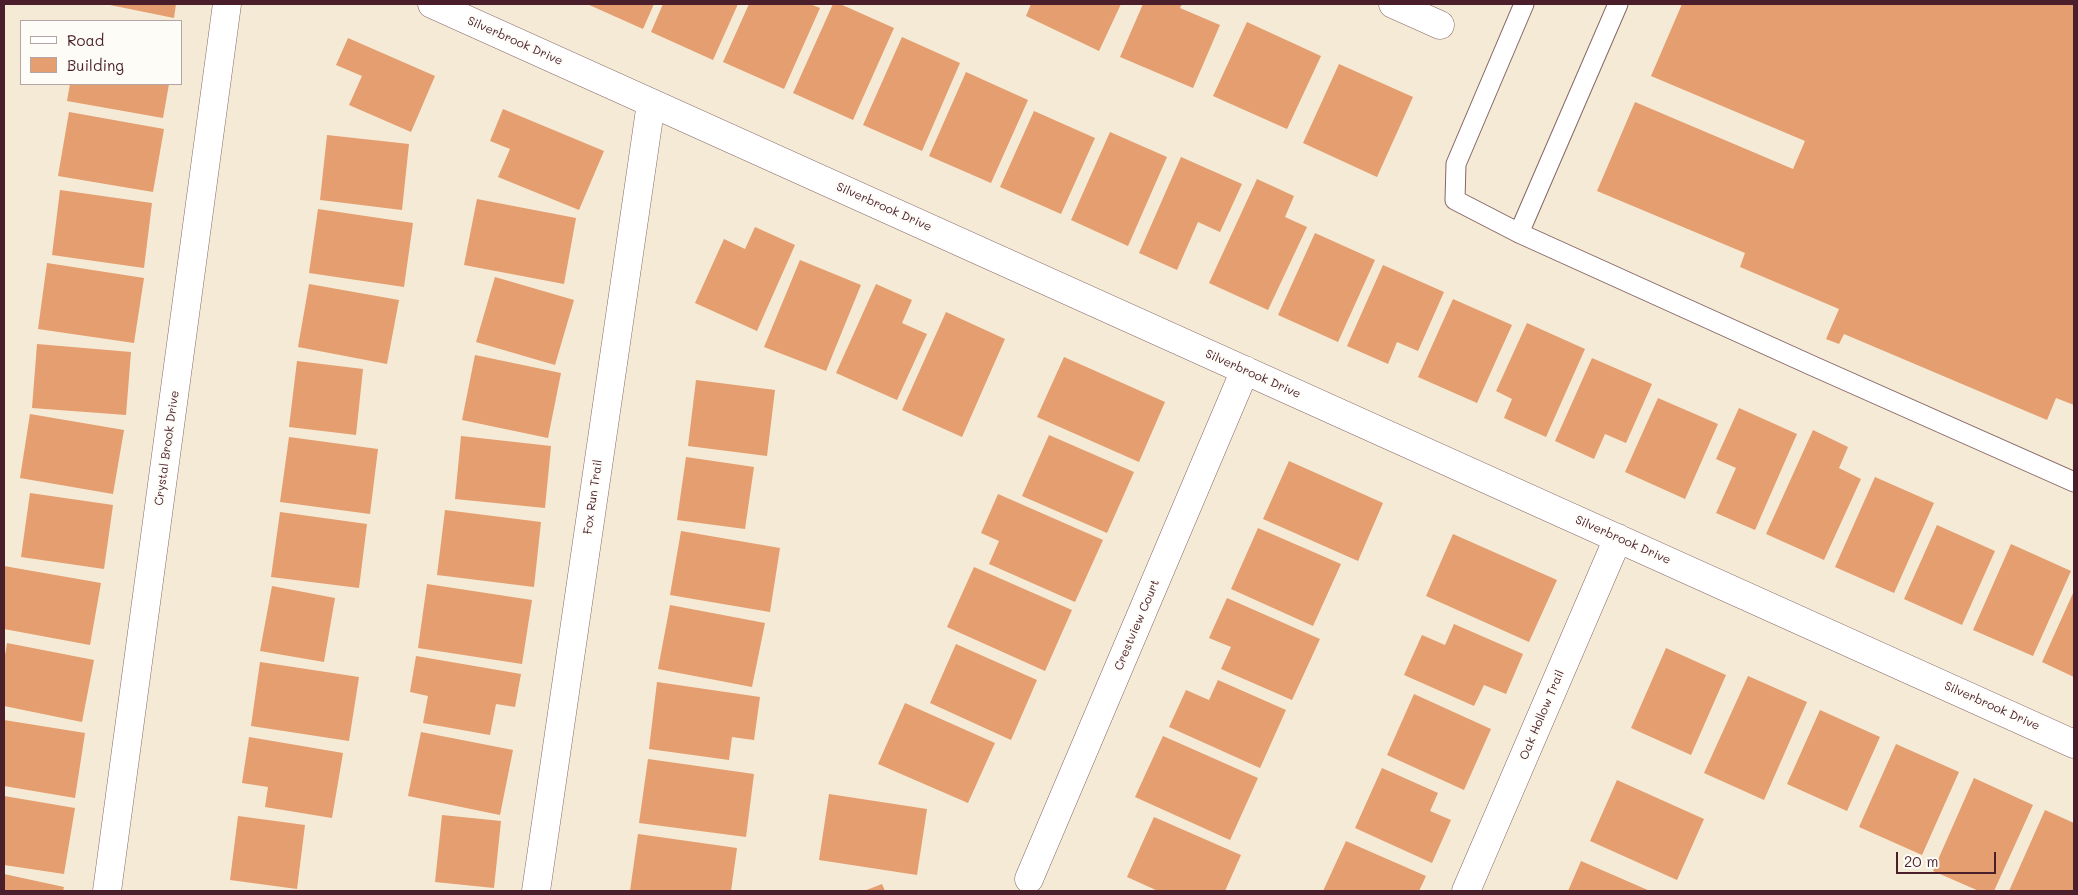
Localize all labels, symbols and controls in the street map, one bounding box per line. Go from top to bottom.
street label: Silverbrook Drive [465,13,565,69]
legend [20,20,182,85]
text: Road [67,30,104,50]
text: Building [67,55,124,75]
street label: Silverbrook Drive [834,179,934,235]
street label: Silverbrook Drive [1203,346,1303,402]
street label: Crystal Brook Drive [152,390,182,506]
street label: Fox Run Trail [581,459,605,535]
street label: Silverbrook Drive [1573,512,1673,568]
street label: Crestview Court [1111,577,1163,673]
street label: Oak Hollow Trail [1517,668,1567,762]
street label: Silverbrook Drive [1942,678,2042,734]
scale bar [1898,842,1998,874]
text: 20 m [1904,851,1938,871]

